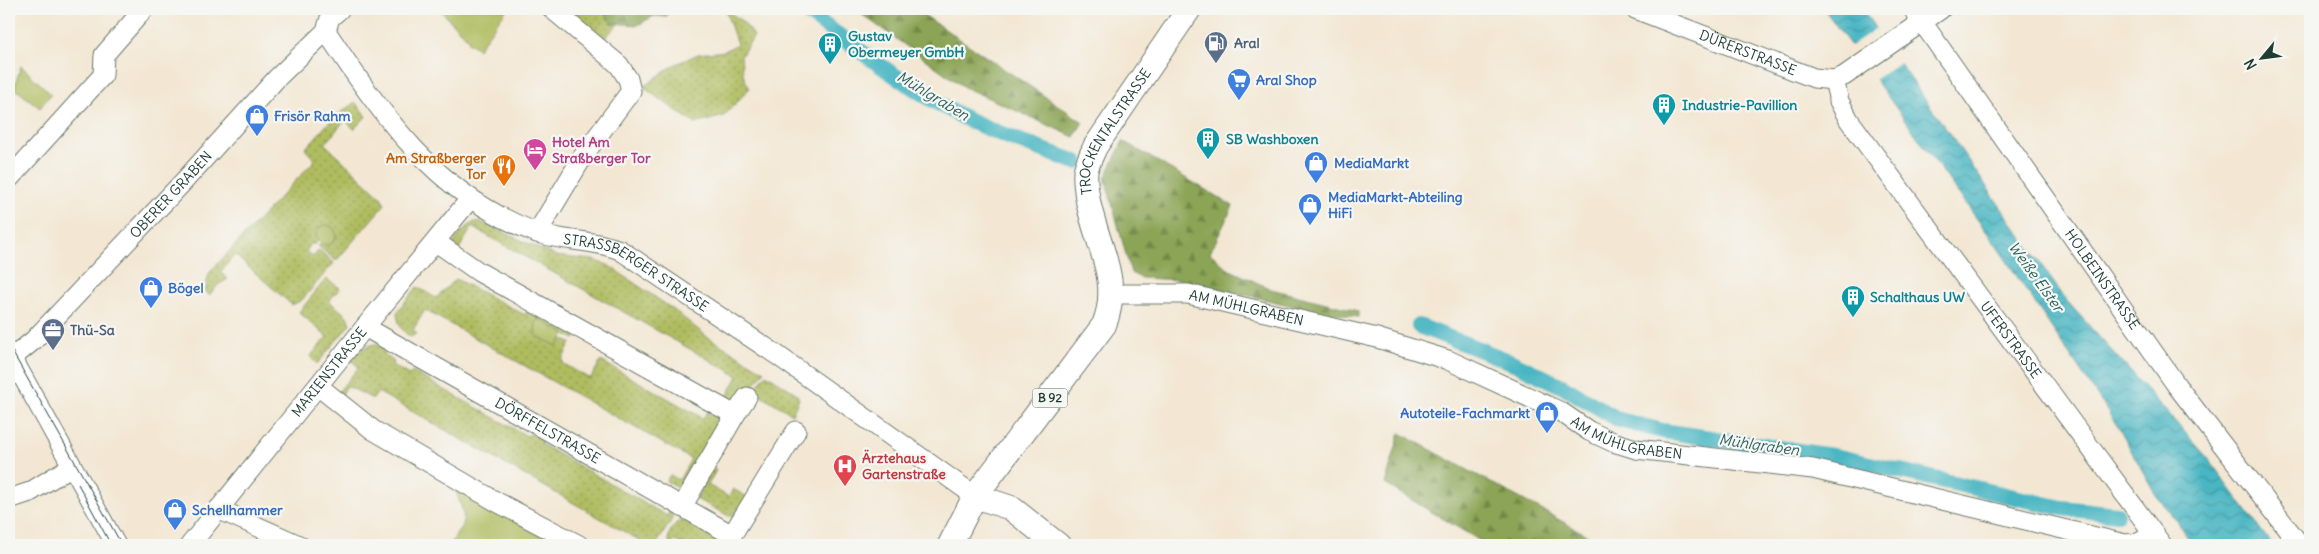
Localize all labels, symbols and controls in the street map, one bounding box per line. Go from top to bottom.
street label: DÜRERSTRASSE [1697,26,1799,79]
place label: Gustav Obermeyer GmbH [848,27,964,61]
fuel station icon: Aral [1203,30,1229,64]
building icon: Gustav Obermeyer GmbH [817,31,843,65]
north arrow [2236,32,2286,82]
place label: Aral [1234,34,1260,52]
text: N [2240,56,2261,73]
street label: TROCKENTALSTRASSE [1076,65,1155,196]
water label: Mühlgraben [894,67,973,125]
supermarket icon: Aral Shop [1226,67,1252,101]
place label: Aral Shop [1256,71,1317,89]
building icon: Industrie-Pavillion [1651,92,1677,126]
place label: Industrie-Pavillion [1682,96,1797,114]
shop icon: Frisör Rahm [244,103,270,137]
place label: Frisör Rahm [274,107,351,125]
building icon: SB Washboxen [1195,126,1221,160]
place label: SB Washboxen [1226,130,1319,148]
place label: Hotel Am Straßberger Tor [552,133,651,167]
hotel icon: Hotel Am Straßberger Tor [522,137,548,171]
street label: OBERER GRABEN [126,147,216,242]
place label: Am Straßberger Tor [386,149,486,183]
shop icon: MediaMarkt [1303,150,1329,184]
restaurant icon: Am Straßberger Tor [491,153,517,187]
place label: MediaMarkt [1334,154,1409,172]
place label: MediaMarkt-Abteiling HiFi [1328,188,1463,222]
shop icon: MediaMarkt-Abteiling HiFi [1297,192,1323,226]
street label: HOLBEINSTRASSE [2061,226,2144,333]
street label: STRASSBERGER STRASSE [562,230,712,316]
water label: Weiße Elster [2004,238,2069,317]
shop icon: Bögel [138,275,164,309]
place label: Bögel [168,279,204,297]
building icon: Schalthaus UW [1840,284,1866,318]
street label: AM MÜHLGRABEN [1187,286,1305,330]
place label: Schalthaus UW [1870,288,1965,306]
street label: UFERSTRASSE [1976,298,2045,382]
office icon: Thü-Sa [40,317,66,351]
place label: Thü-Sa [70,321,115,339]
street label: MARIENSTRASSE [287,323,370,420]
road number: B 92 [1032,388,1068,408]
street label: DÖRFFELSTRASSE [492,394,604,468]
shop icon: Autoteile-Fachmarkt [1534,400,1560,434]
place label: Autoteile-Fachmarkt [1400,404,1530,422]
street label: AM MÜHLGRABEN [1567,412,1683,463]
water label: Mühlgraben [1718,429,1801,460]
place label: Ärztehaus Gartenstraße [862,449,946,483]
hospital icon: Ärztehaus Gartenstraße [832,453,858,487]
shop icon: Schellhammer [162,497,188,531]
place label: Schellhammer [192,501,283,519]

